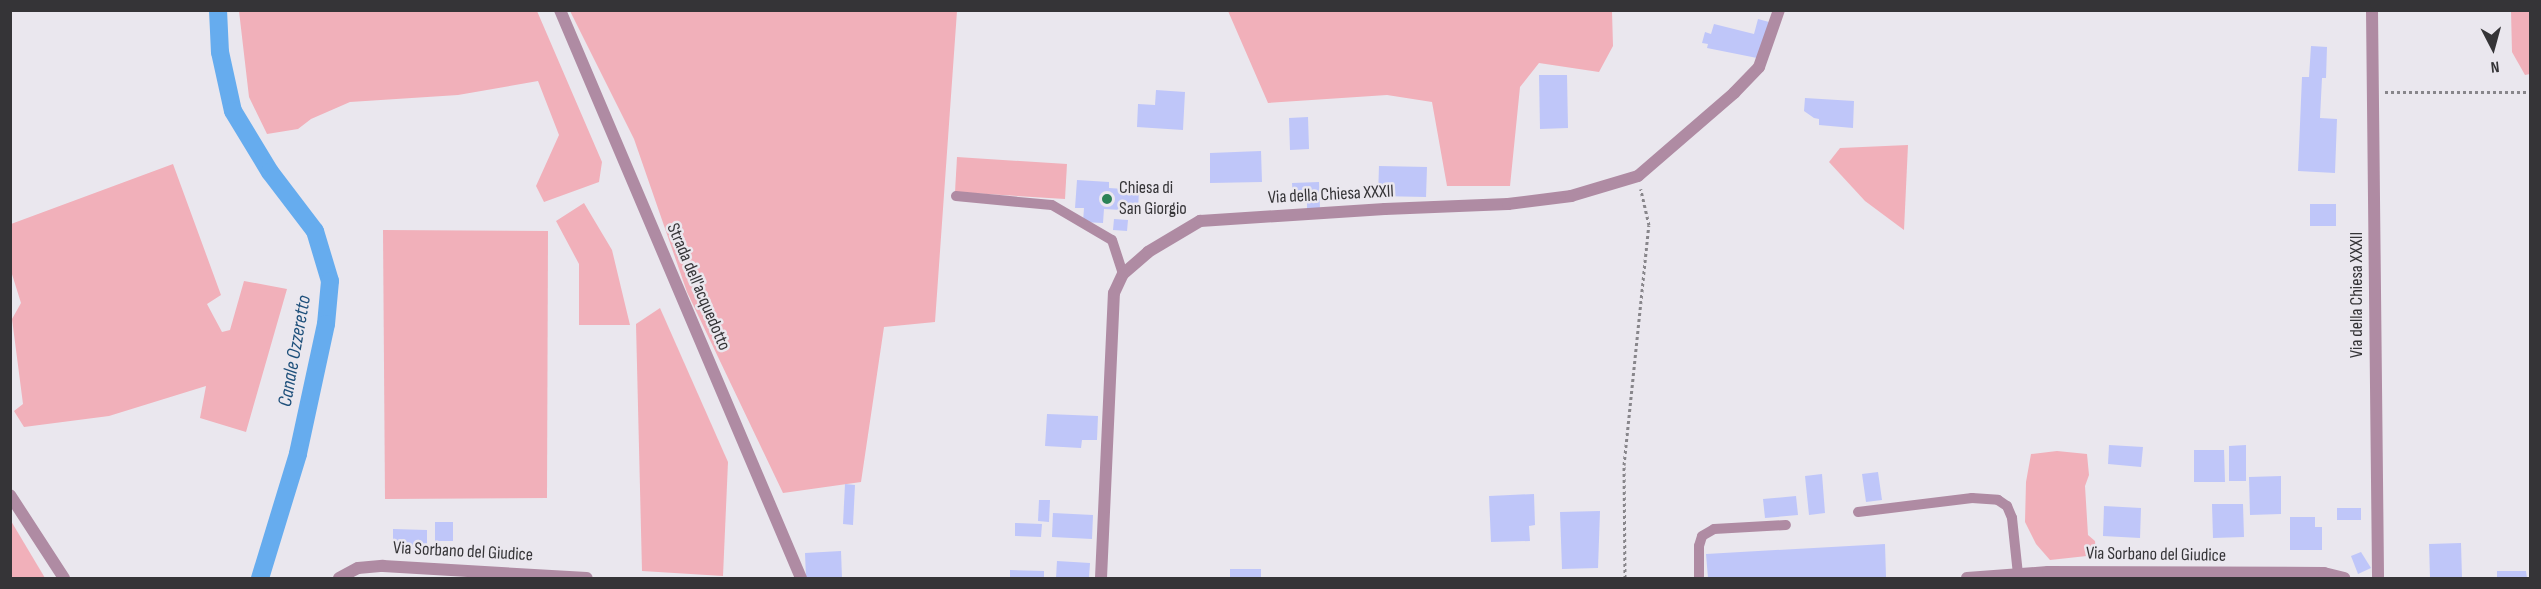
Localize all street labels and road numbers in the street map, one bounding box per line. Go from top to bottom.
street label: Via della Chiesa XXXII [1267,181,1395,209]
street label: Strada dell'acquedotto [661,220,735,354]
street label: Via della Chiesa XXXII [2346,232,2368,358]
street label: Via Sorbano del Giudice [393,538,533,566]
street label: Via Sorbano del Giudice [2086,543,2226,567]

